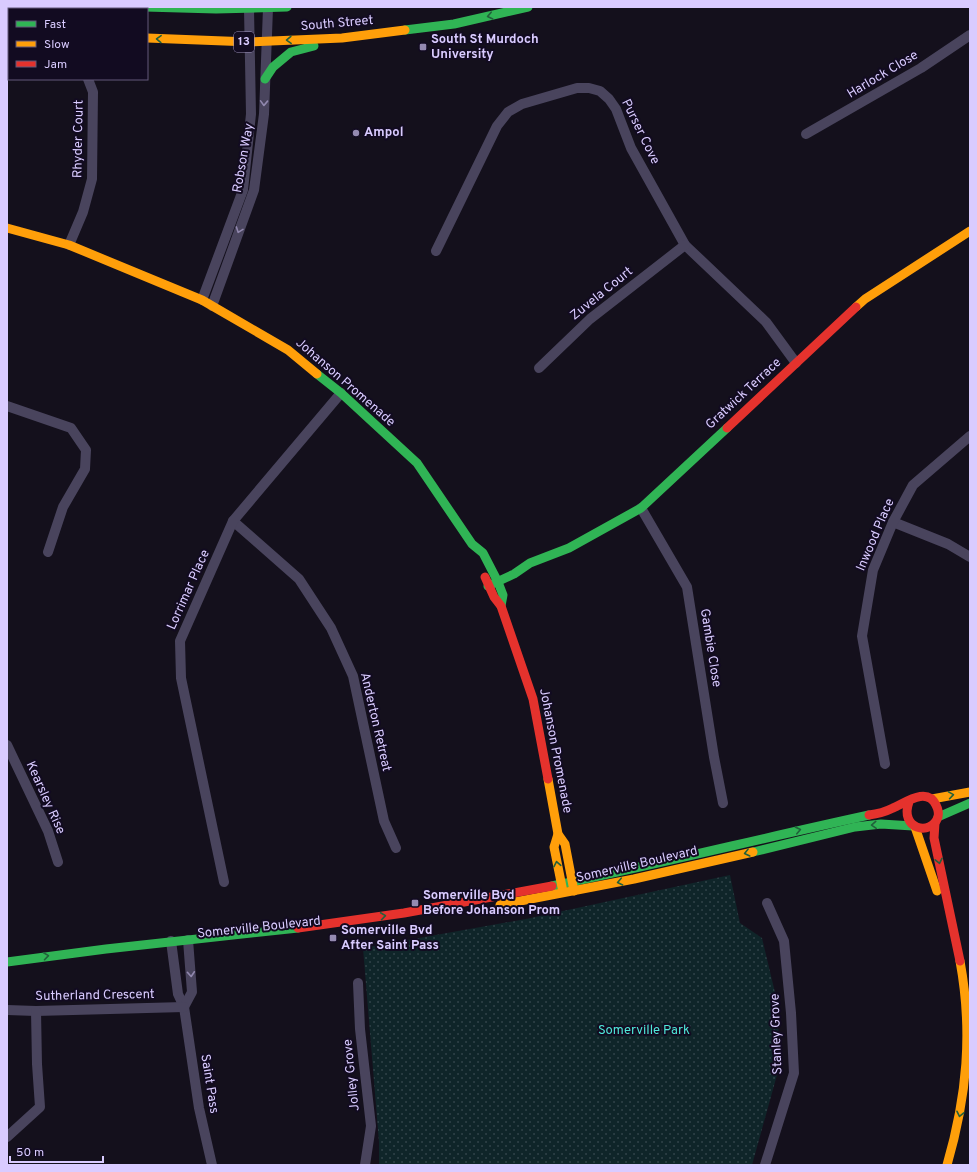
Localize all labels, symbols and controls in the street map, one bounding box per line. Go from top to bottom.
legend [8,8,148,80]
one-way arrow [486,11,493,19]
street label: South Street [300,13,374,35]
text: Fast [44,17,66,33]
road number: 13 [234,32,254,52]
place label: South St Murdoch University [431,32,539,63]
one-way arrow [156,35,162,43]
one-way arrow [286,36,292,45]
text: Slow [44,37,70,53]
marker: South St Murdoch University [418,42,428,52]
street label: Harlock Close [845,48,921,102]
text: Jam [44,57,67,73]
street label: Purser Cove [617,97,663,167]
street label: Rhyder Court [70,99,88,178]
one-way arrow [260,100,268,106]
street label: Robson Way [230,122,258,194]
place label: Ampol [364,125,404,141]
marker: Ampol [351,128,361,138]
one-way arrow [236,226,244,233]
street label: Zuvela Court [567,264,637,324]
street label: Johanson Promenade [292,335,398,431]
street label: Gratwick Terrace [703,355,785,433]
street label: Inwood Place [853,496,899,574]
street label: Lorrimar Place [164,547,214,633]
street label: Gambie Close [696,607,724,689]
street label: Anderton Retreat [356,671,394,773]
street label: Johanson Promenade [535,687,575,815]
street label: Kearsley Rise [22,759,68,837]
one-way arrow [948,792,954,800]
one-way arrow [871,820,877,829]
one-way arrow [795,827,802,835]
street label: Somerville Boulevard [575,843,699,887]
one-way arrow [744,849,750,857]
one-way arrow [934,858,942,864]
one-way arrow [553,861,562,867]
one-way arrow [617,877,624,885]
place label: Somerville Bvd Before Johanson Prom [423,888,560,919]
marker: Somerville Bvd Before Johanson Prom [410,898,420,908]
one-way arrow [380,912,386,921]
street label: Somerville Boulevard [197,914,321,942]
place label: Somerville Bvd After Saint Pass [341,923,439,954]
marker: Somerville Bvd After Saint Pass [328,933,338,943]
one-way arrow [43,952,49,961]
one-way arrow [186,971,195,977]
street label: Sutherland Crescent [35,987,155,1005]
street label: Stanley Grove [768,993,786,1075]
park label: Somerville Park [598,1023,690,1039]
street label: Jolley Grove [340,1038,364,1112]
street label: Saint Pass [196,1053,222,1115]
one-way arrow [957,1111,965,1117]
scale bar [10,1138,103,1164]
text: 50 m [16,1145,44,1161]

